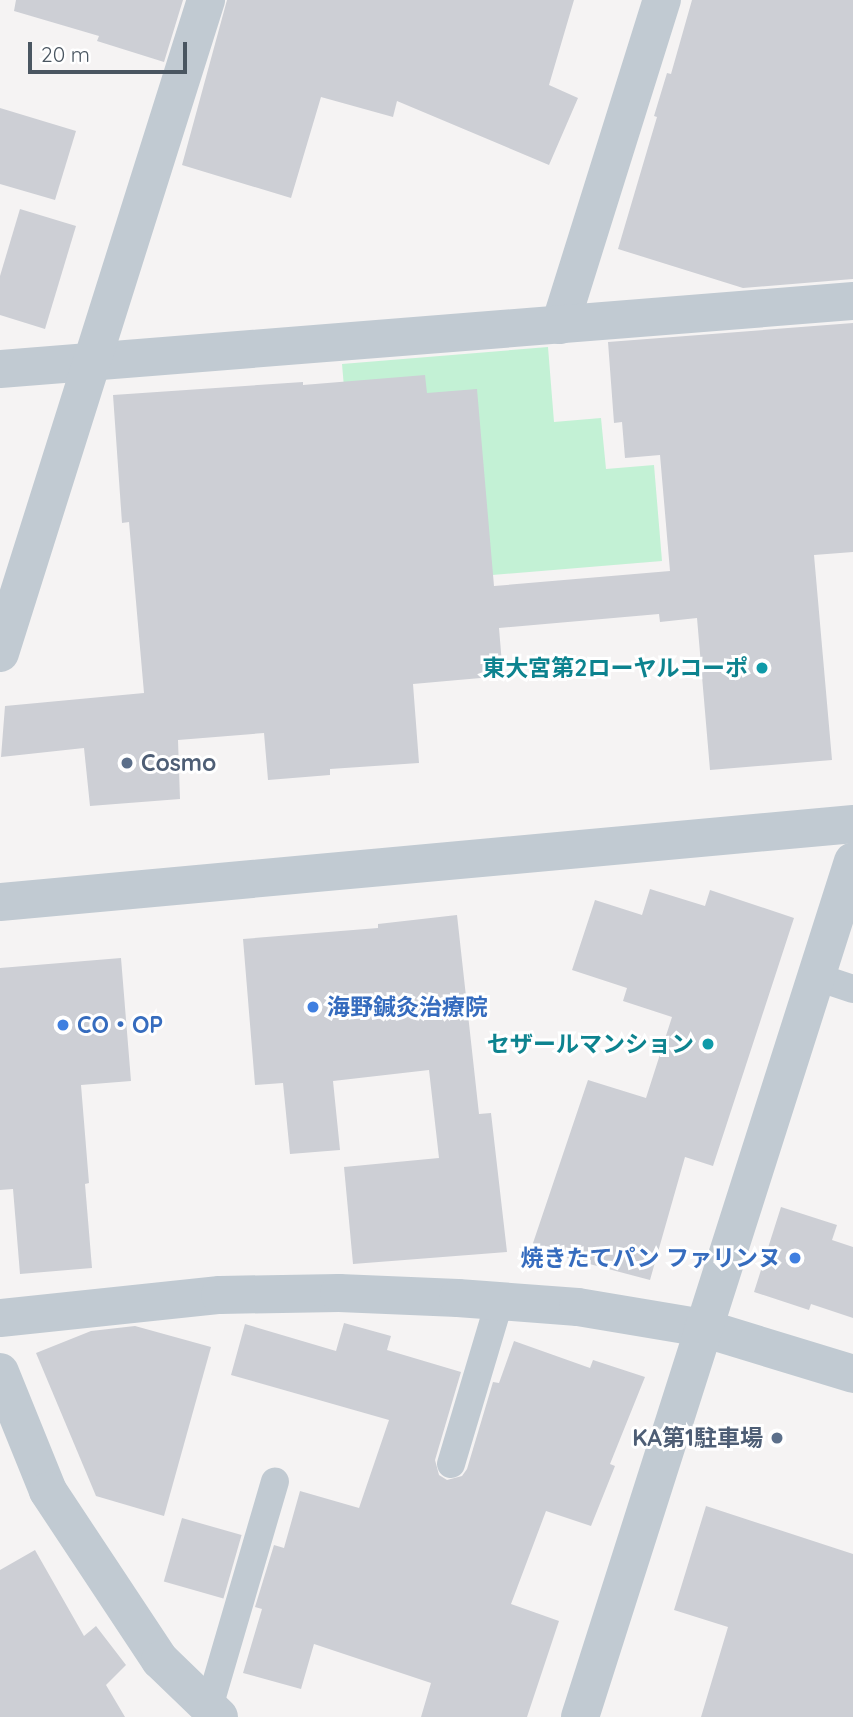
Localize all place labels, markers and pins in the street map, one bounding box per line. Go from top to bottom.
place label: 東大宮第2ローヤルコーポ [482,654,748,682]
marker: 東大宮第2ローヤルコーポ [754,660,770,676]
place label: Cosmo [141,749,216,777]
marker: Cosmo [119,755,135,771]
place label: 海野鍼灸治療院 [327,993,488,1021]
marker: 海野鍼灸治療院 [305,999,321,1015]
place label: CO・OP [77,1011,163,1039]
marker: CO・OP [55,1017,71,1033]
place label: セザールマンション [487,1030,694,1058]
marker: セザールマンション [700,1036,716,1052]
place label: 焼きたてパン ファリンヌ [522,1244,781,1272]
marker: 焼きたてパン ファリンヌ [787,1250,803,1266]
place label: KA第1駐車場 [632,1424,763,1452]
marker: KA第1駐車場 [769,1430,785,1446]

